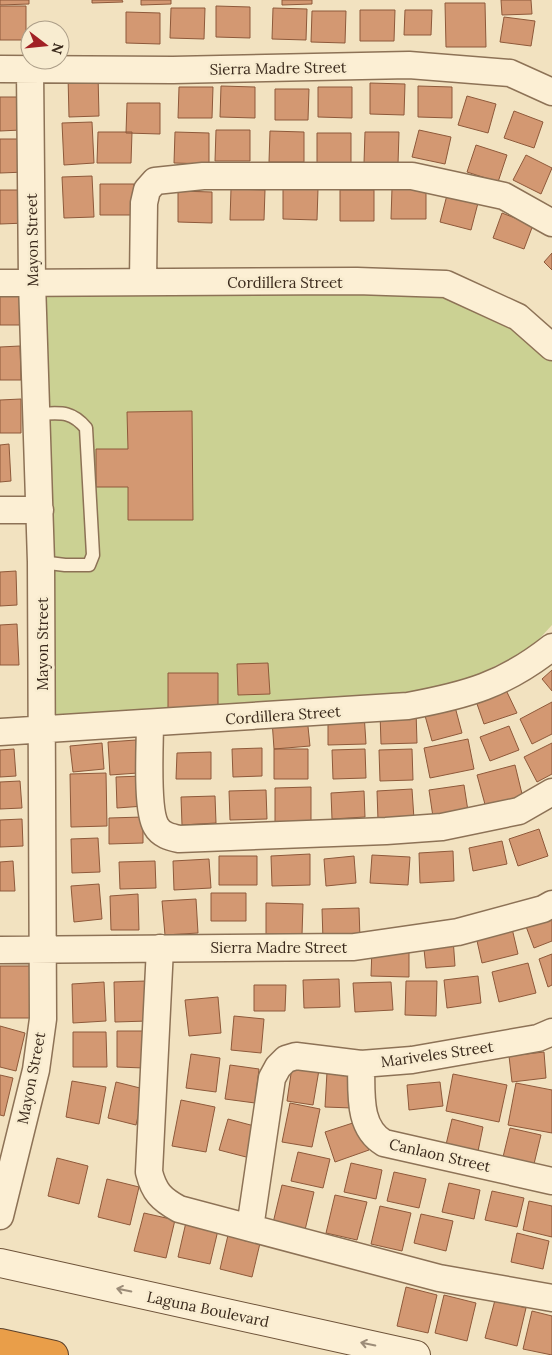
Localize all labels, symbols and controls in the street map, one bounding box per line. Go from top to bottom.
north arrow [20,20,70,70]
text: N [47,41,68,56]
street label: Sierra Madre Street [209,57,347,79]
street label: Mayon Street [22,193,42,287]
street label: Cordillera Street [227,273,343,292]
street label: Mayon Street [33,597,52,691]
street label: Cordillera Street [225,701,342,729]
street label: Sierra Madre Street [211,938,348,957]
street label: Mayon Street [13,1030,49,1126]
street label: Mariveles Street [379,1037,495,1071]
street label: Canlaon Street [387,1134,493,1176]
one-way arrow [117,1285,133,1294]
street label: Laguna Boulevard [145,1287,271,1331]
one-way arrow [361,1339,377,1349]

